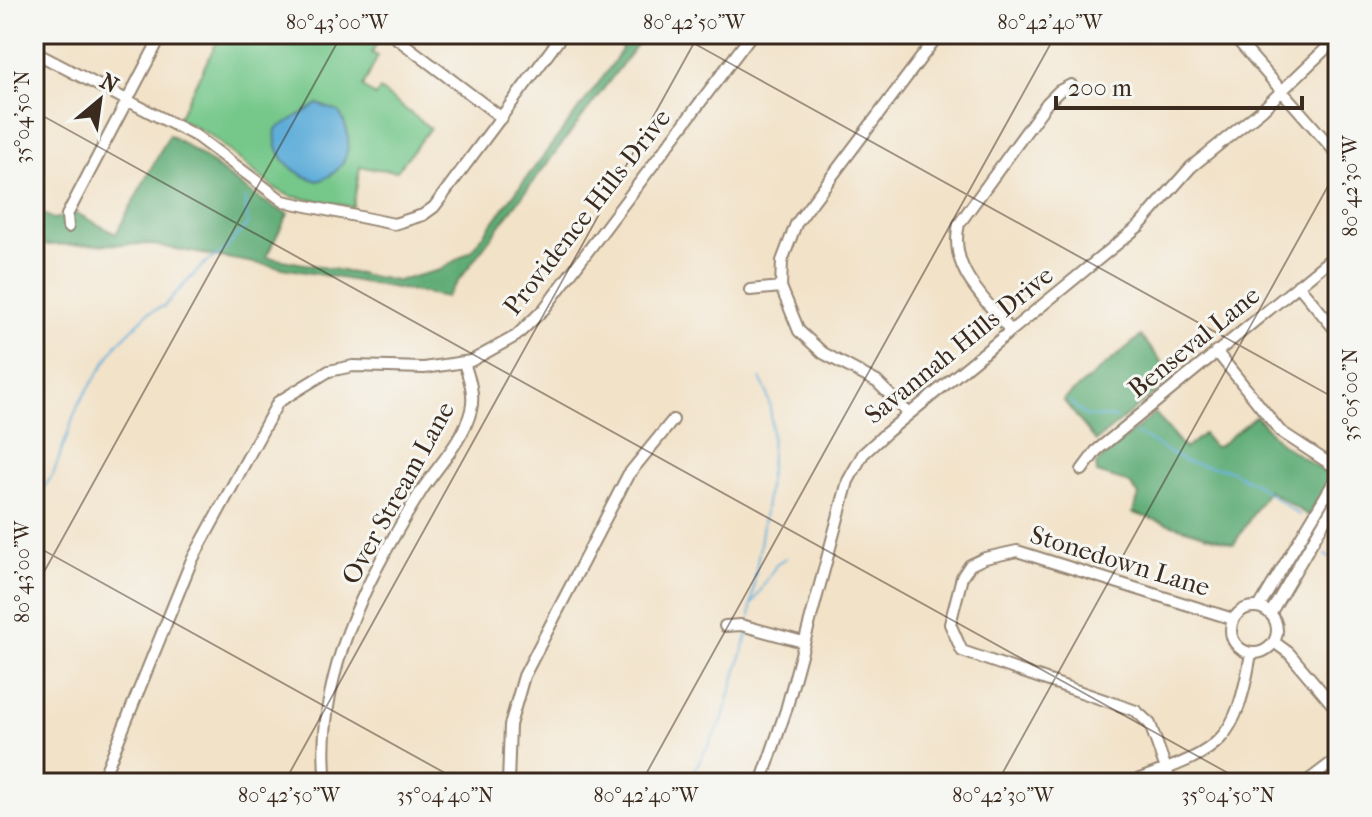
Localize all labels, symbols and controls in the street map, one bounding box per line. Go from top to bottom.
text: 80°43'00"W [286,11,389,34]
text: 80°42'50"W [643,11,746,34]
text: 80°42'40"W [998,11,1104,34]
north arrow [60,60,140,140]
scale bar [1056,60,1302,110]
text: N [96,68,123,99]
text: 35°04'50"N [11,70,34,164]
text: 200 m [1068,74,1132,102]
street label: Providence Hills Drive [497,103,677,321]
text: 80°42'30"W [1339,134,1362,237]
street label: Savannah Hills Drive [859,259,1060,431]
street label: Benseval Lane [1122,279,1266,404]
text: 35°05'00"N [1339,348,1362,442]
street label: Over Stream Lane [335,396,461,590]
street label: Stonedown Lane [1027,519,1214,603]
text: 80°43'00"W [11,520,34,623]
text: 80°42'50"W [238,784,341,807]
text: 35°04'40"N [397,784,493,807]
text: 80°42'40"W [594,784,700,807]
text: 80°42'30"W [952,784,1055,807]
text: 35°04'50"N [1181,784,1275,807]

